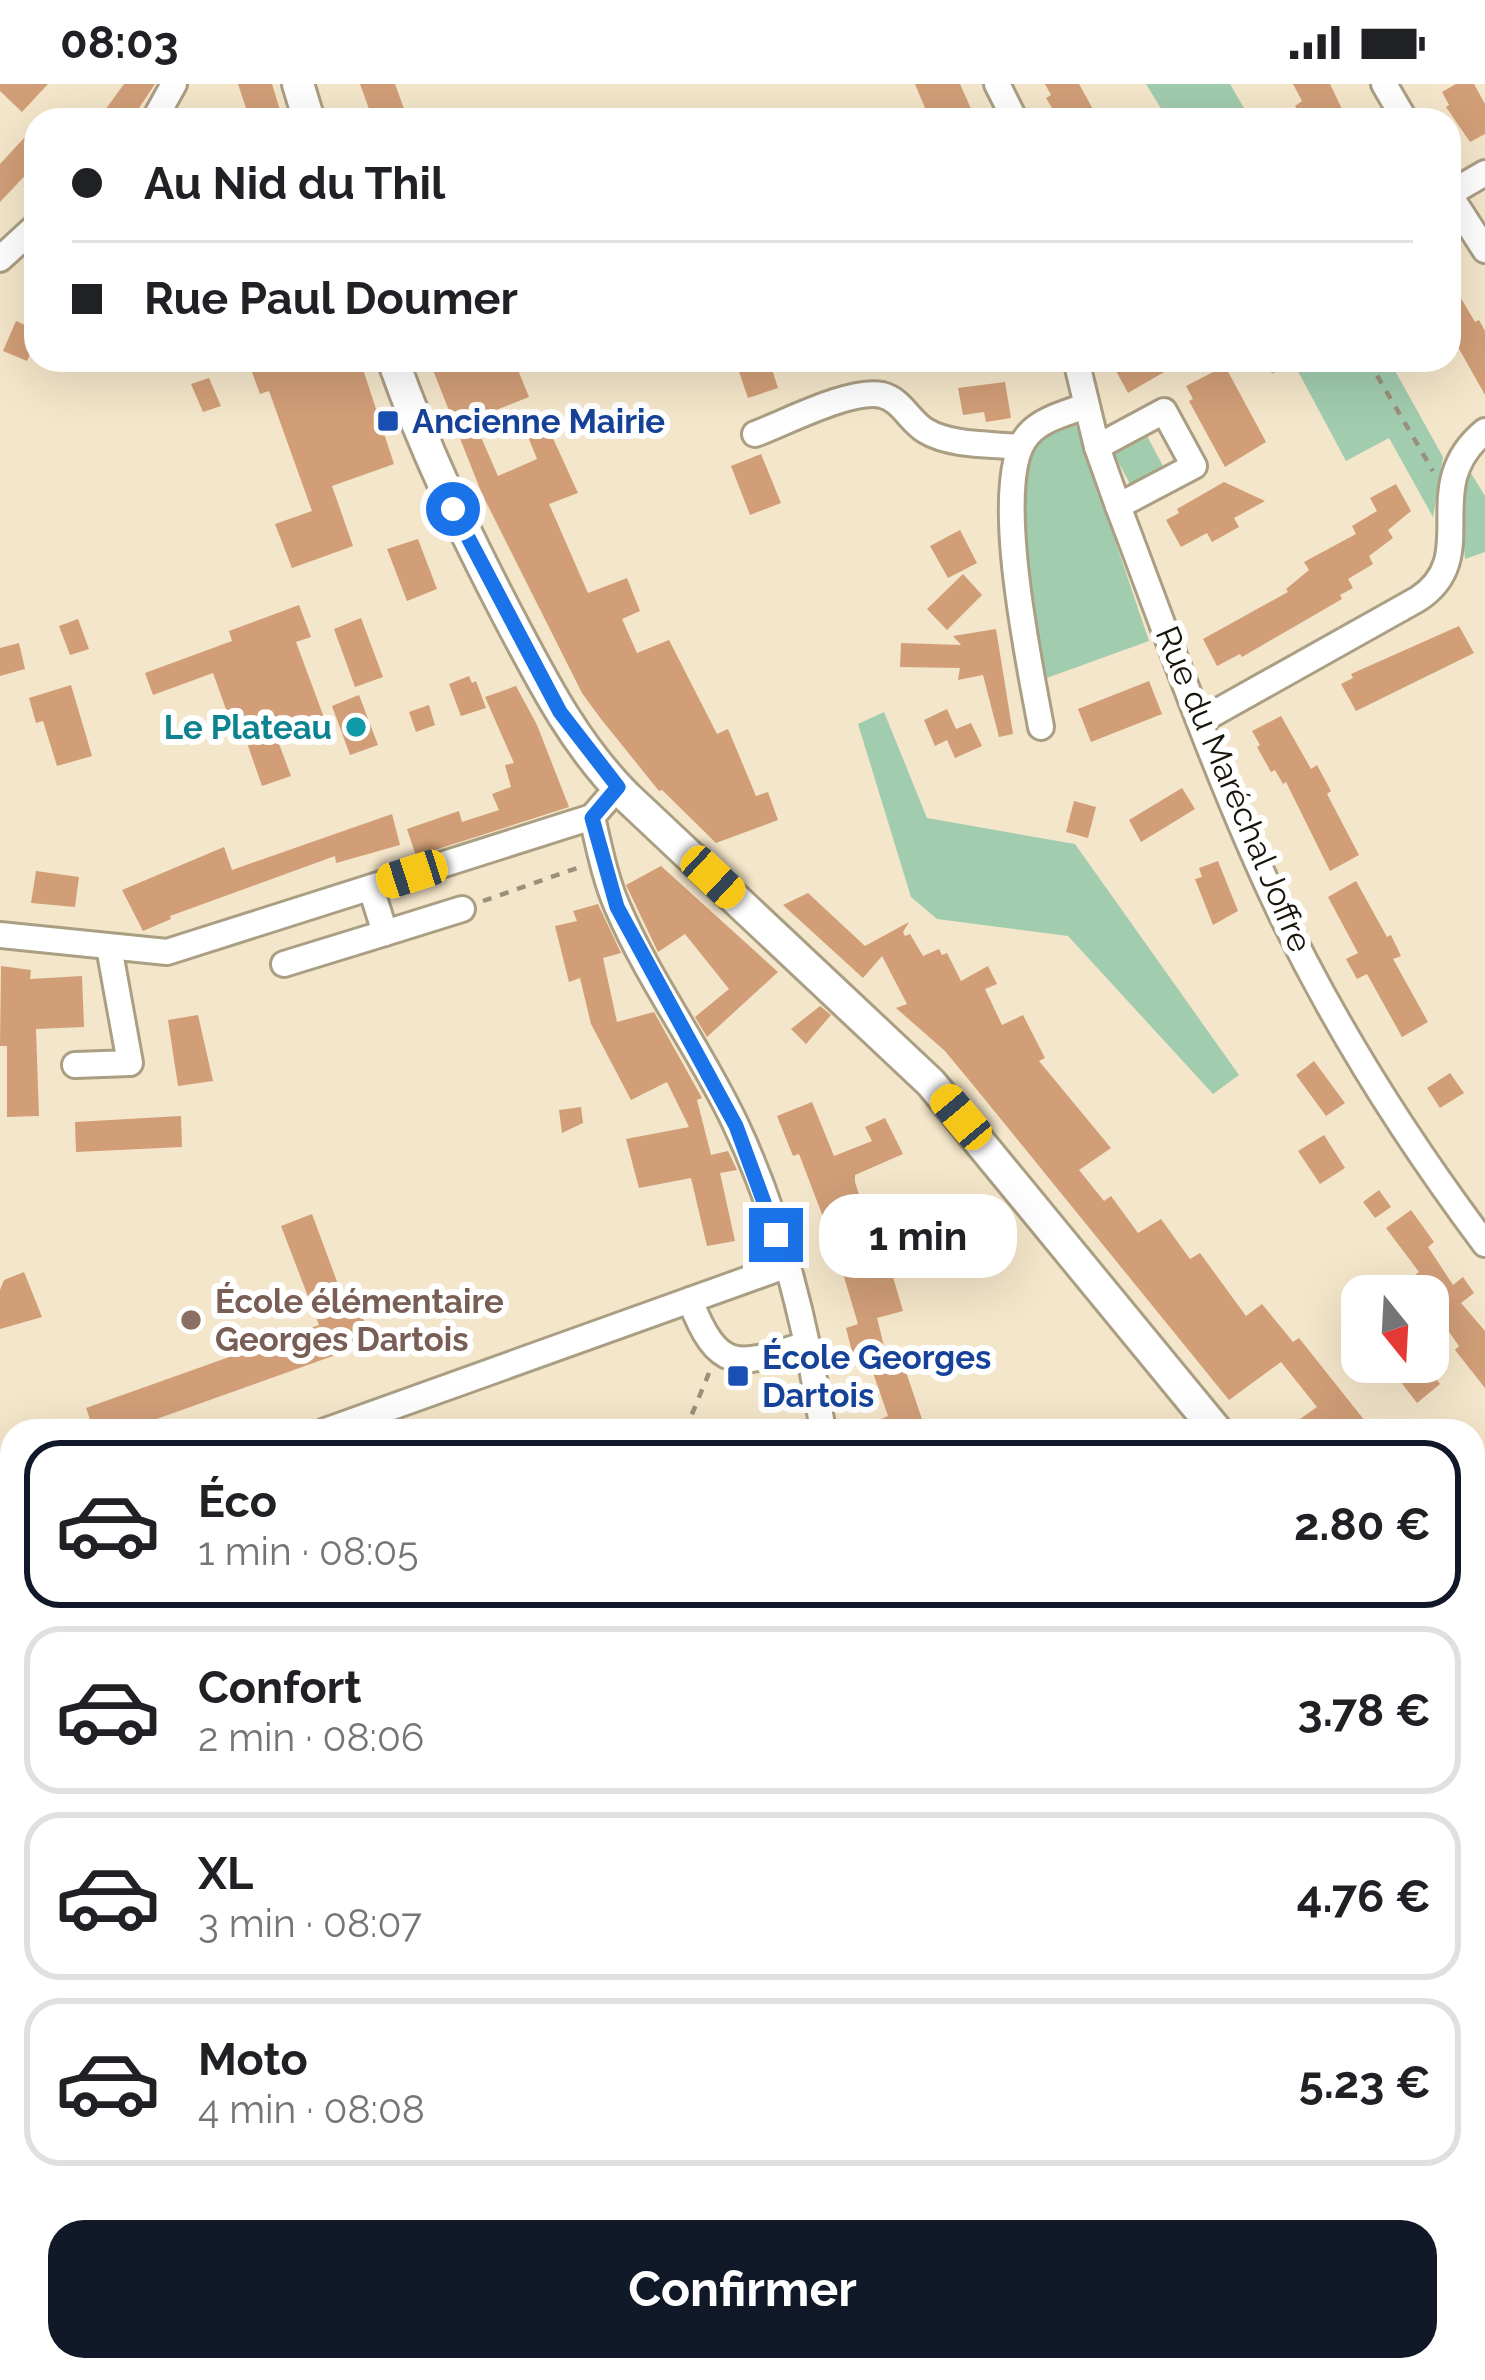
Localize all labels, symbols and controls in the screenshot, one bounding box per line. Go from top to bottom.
text: 08:03 [60,16,179,69]
text: Au Nid du Thil [144,157,445,210]
text: Rue Paul Doumer [144,272,518,325]
place label: Ancienne Mairie [412,402,665,441]
marker: Ancienne Mairie [375,408,401,434]
route start [426,482,480,536]
street label: Rue du Maréchal Joffre [1148,620,1320,958]
place label: Le Plateau [164,708,332,747]
marker: Le Plateau [343,714,369,740]
car [674,839,752,915]
car [372,846,452,902]
car [924,1078,998,1156]
callout: 1 min [818,1193,1016,1277]
route end [749,1208,803,1262]
text: 1 min [869,1213,967,1259]
north arrow [1341,1275,1449,1383]
map controls [1341,1275,1449,1383]
place label: École élémentaire Georges Dartois [215,1282,504,1359]
marker: École élémentaire Georges Dartois [178,1307,204,1333]
place label: École Georges Dartois [762,1338,991,1415]
marker: École Georges Dartois [725,1363,751,1389]
icon: car [54,1470,162,1578]
text: Éco [198,1475,277,1528]
text: 2.80 € [1294,1498,1431,1551]
text: 1 min · 08:05 [198,1528,418,1574]
icon: car [54,1656,162,1764]
text: Confort [198,1661,361,1714]
text: 3.78 € [1298,1684,1431,1737]
text: 2 min · 08:06 [198,1714,424,1760]
icon: car [54,1842,162,1950]
text: XL [198,1847,253,1900]
text: 4.76 € [1297,1870,1431,1923]
text: 3 min · 08:07 [198,1900,422,1946]
icon: car [54,2028,162,2136]
text: Moto [198,2033,308,2086]
text: 5.23 € [1299,2056,1431,2109]
text: 4 min · 08:08 [198,2086,425,2132]
button: Confirmer [48,2220,1437,2358]

